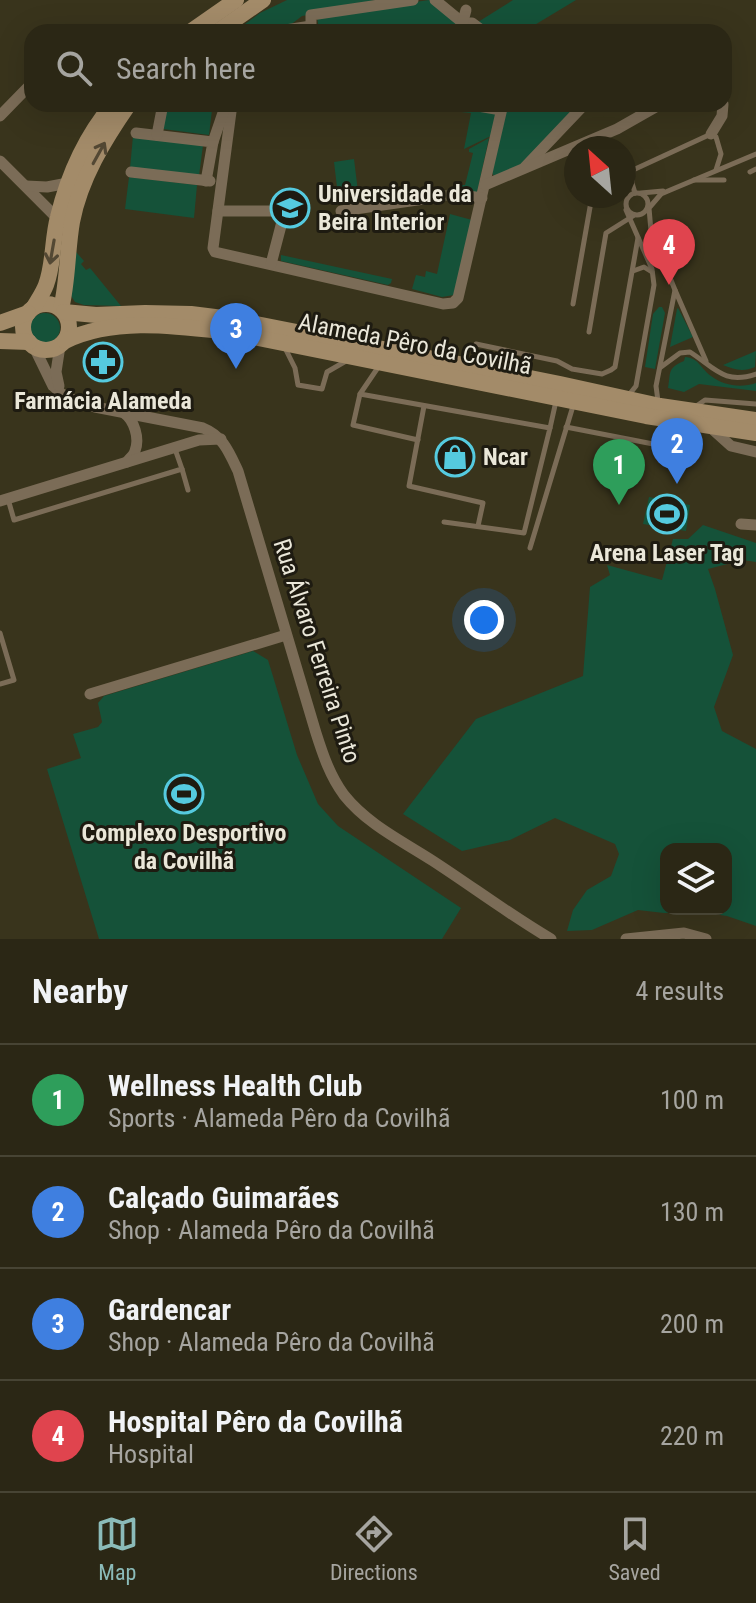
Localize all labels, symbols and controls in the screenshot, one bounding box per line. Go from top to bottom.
search box [24,24,732,112]
icon: search [52,46,96,90]
text: Search here [116,51,256,86]
north arrow [564,136,636,208]
one-way arrow [91,142,107,166]
place label: Universidade da Beira Interior [318,180,472,236]
school or university icon: Universidade da Beira Interior [269,187,311,229]
pin: 4 [643,219,695,285]
one-way arrow [44,239,59,264]
pin: 3 [210,303,262,369]
street label: Alameda Pêro da Covilhã [296,308,534,380]
pharmacy icon: Farmácia Alameda [82,341,124,383]
place label: Farmácia Alameda [14,387,192,415]
pin: 2 [651,418,703,484]
shop icon: Ncar [434,436,476,478]
pin: 1 [593,439,645,505]
place label: Ncar [483,443,528,471]
sports icon: Arena Laser Tag [646,493,688,535]
street label: Rua Álvaro Ferreira Pinto [268,535,366,767]
place label: Arena Laser Tag [590,539,744,567]
your location [464,600,504,640]
sports icon: Complexo Desportivo da Covilhã [163,773,205,815]
place label: Complexo Desportivo da Covilhã [82,819,287,875]
map controls [660,843,732,915]
button: layers [660,843,732,915]
text: Nearby [32,971,128,1011]
text: 4 results [635,976,724,1006]
text: Wellness Health Club [108,1068,362,1103]
text: 1 [51,1085,65,1115]
text: 100 m [660,1085,724,1115]
text: Sports · Alameda Pêro da Covilhã [108,1103,450,1133]
text: Calçado Guimarães [108,1180,339,1215]
text: 2 [51,1197,65,1227]
text: 130 m [660,1197,724,1227]
text: Shop · Alameda Pêro da Covilhã [108,1215,435,1245]
text: Gardencar [108,1292,231,1327]
text: 3 [51,1309,65,1339]
text: 200 m [660,1309,724,1339]
text: Shop · Alameda Pêro da Covilhã [108,1327,435,1357]
text: Hospital Pêro da Covilhã [108,1404,403,1439]
text: 4 [51,1421,65,1451]
text: 220 m [660,1421,724,1451]
text: Hospital [108,1439,194,1469]
tab: Map [95,1512,139,1585]
tab: Directions [330,1512,418,1585]
tab: Saved [608,1512,661,1585]

